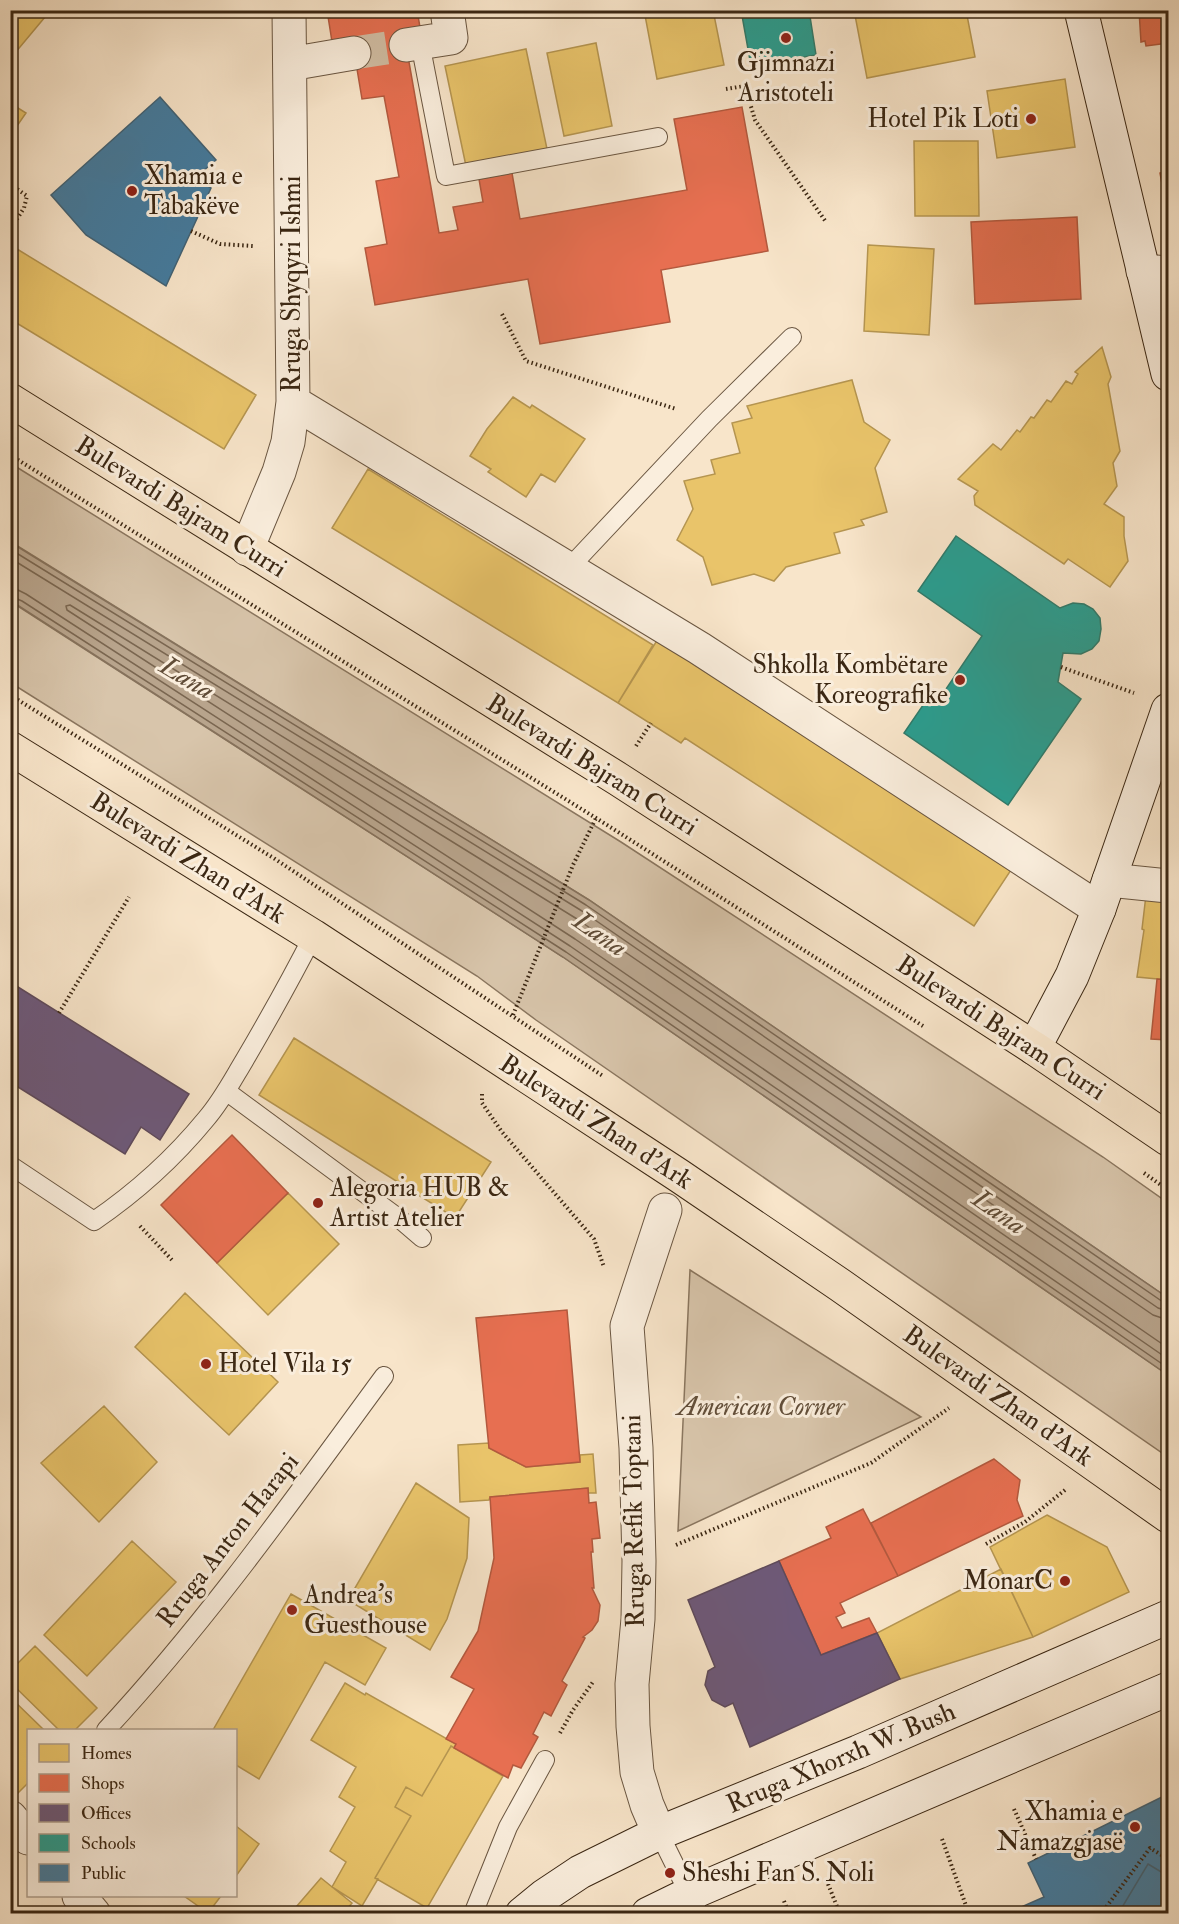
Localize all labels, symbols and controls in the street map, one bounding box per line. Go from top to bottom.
marker: Gjimnazi Aristoteli [779,31,793,45]
place label: Gjimnazi Aristoteli [737,47,835,109]
place label: Hotel Pik Loti [867,103,1019,135]
marker: Hotel Pik Loti [1024,112,1038,126]
place label: Xhamia e Tabakëve [144,160,243,222]
street label: Rruga Shyqyri Ishmi [276,175,308,392]
marker: Xhamia e Tabakëve [125,184,139,198]
street label: Bulevardi Bajram Curri [70,429,292,585]
water label: Lana [153,648,220,707]
place label: Shkolla Kombëtare Koreografike [753,649,948,711]
marker: Shkolla Kombëtare Koreografike [953,673,967,687]
street label: Bulevardi Bajram Curri [481,687,703,843]
street label: Bulevardi Zhan d'Ark [84,785,292,931]
water label: Lana [566,903,633,964]
street label: Bulevardi Bajram Curri [890,948,1112,1108]
street label: Bulevardi Zhan d'Ark [493,1048,699,1197]
place label: Alegoria HUB & Artist Atelier [329,1172,509,1234]
water label: Lana [965,1181,1032,1242]
marker: Alegoria HUB & Artist Atelier [311,1196,325,1210]
street label: Bulevardi Zhan d'Ark [897,1319,1099,1474]
place label: Hotel Vila 15 [218,1348,352,1380]
marker: Hotel Vila 15 [199,1357,213,1371]
park label: American Corner [674,1391,846,1423]
street label: Rruga Refik Toptani [616,1414,653,1628]
street label: Rruga Anton Harapi [150,1446,307,1634]
place label: MonarC [963,1565,1053,1597]
marker: MonarC [1058,1574,1072,1588]
place label: Andrea's Guesthouse [303,1579,427,1641]
marker: Andrea's Guesthouse [285,1603,299,1617]
street label: Rruga Xhorxh W. Bush [722,1695,961,1821]
legend [27,1729,237,1897]
text: Homes [81,1742,132,1765]
text: Shops [81,1772,124,1795]
place label: Xhamia e Namazgjasë [997,1796,1123,1858]
text: Offices [81,1802,131,1825]
marker: Xhamia e Namazgjasë [1128,1820,1142,1834]
text: Schools [81,1832,136,1855]
place label: Sheshi Fan S. Noli [682,1857,875,1889]
text: Public [81,1862,126,1885]
marker: Sheshi Fan S. Noli [663,1866,677,1880]

